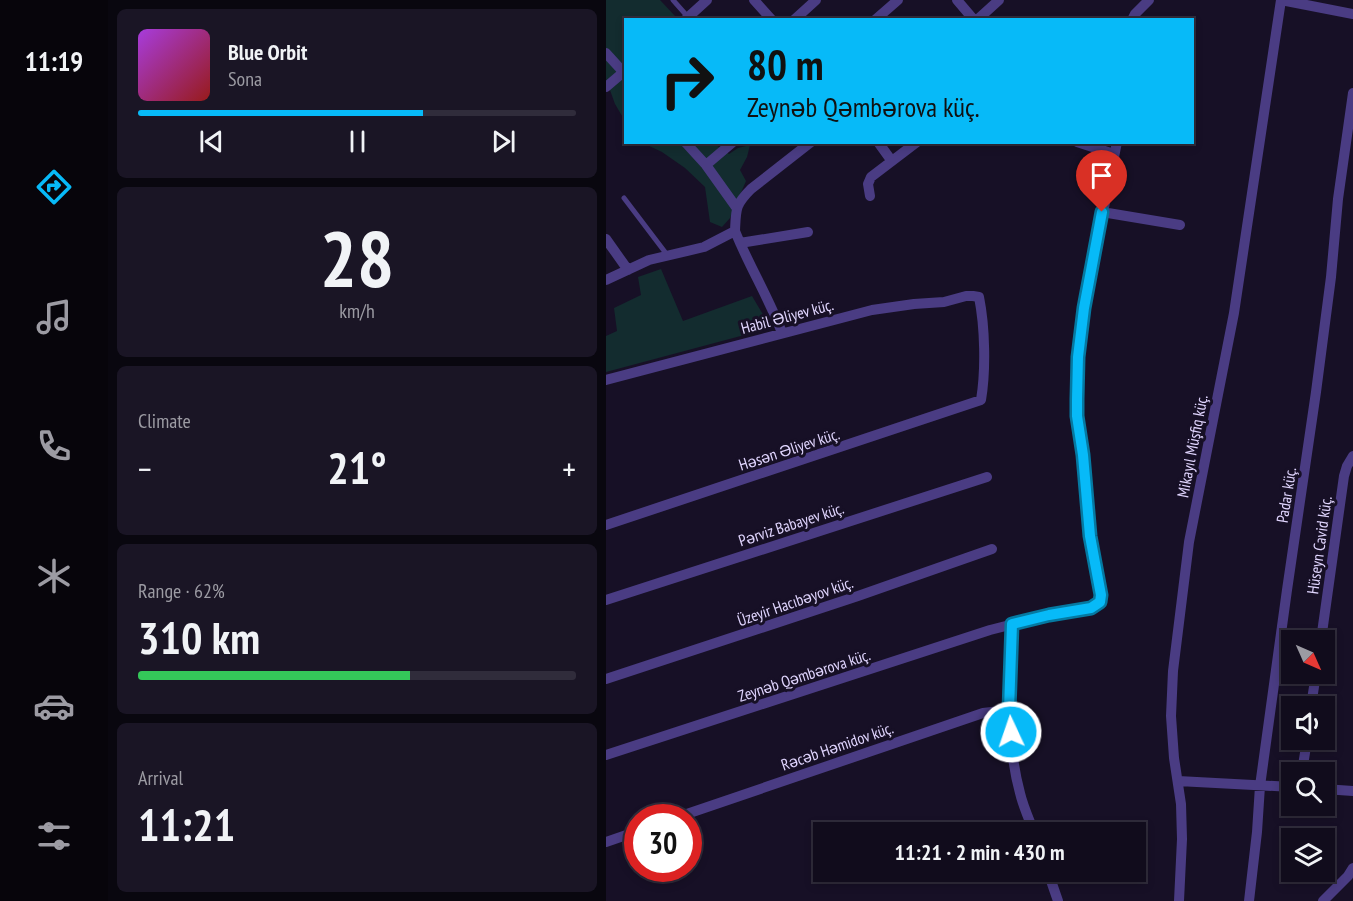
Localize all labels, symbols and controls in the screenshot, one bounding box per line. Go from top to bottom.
text: 80 m [747,37,824,92]
text: Blue Orbit [228,38,307,66]
icon: right [648,42,726,120]
text: 11:19 [25,44,83,78]
text: Sona [228,66,262,92]
text: Zeynəb Qəmbərova küç. [747,90,980,124]
icon: previous [195,125,228,158]
icon: pause [341,125,374,158]
icon: next [487,125,520,158]
pin [1076,150,1127,212]
icon: arrive [1085,159,1118,192]
icon: directions [33,166,75,208]
text: 28 [320,208,394,309]
street label: Habil Əliyev küç. [739,294,836,338]
icon: music [33,296,75,338]
text: km/h [339,298,375,324]
street label: Mikayıl Müşfiq küç. [1172,393,1212,499]
text: Climate [138,408,191,434]
street label: Həsən Əliyev küç. [736,423,842,475]
icon: phone [33,425,75,467]
text: 21° [327,438,387,496]
text: − [138,447,152,490]
text: + [562,447,576,490]
street label: Padar küç. [1272,466,1300,524]
street label: Hüseyn Cavid küç. [1302,494,1336,595]
street label: Pərviz Babayev küç. [736,498,846,550]
icon: climate [33,555,75,597]
street label: Üzeyir Hacıbəyov küç. [734,572,856,630]
text: Range · 62% [138,578,225,604]
text: 310 km [138,608,260,666]
north arrow [1281,630,1335,684]
map controls [1281,630,1335,882]
street label: Zeynəb Qəmbərova küç. [735,644,873,706]
icon: car [33,685,75,727]
button: sound [1281,696,1335,750]
position arrow [979,700,1043,764]
street label: Rəcəb Həmidov küç. [778,717,896,775]
button: search [1281,762,1335,816]
text: Arrival [138,765,183,791]
text: 11:21 [138,795,235,853]
speed limit sign: 30 [624,804,702,882]
icon: filters [33,815,75,857]
button: layers [1281,828,1335,882]
text: 11:21 · 2 min · 430 m [894,838,1065,866]

